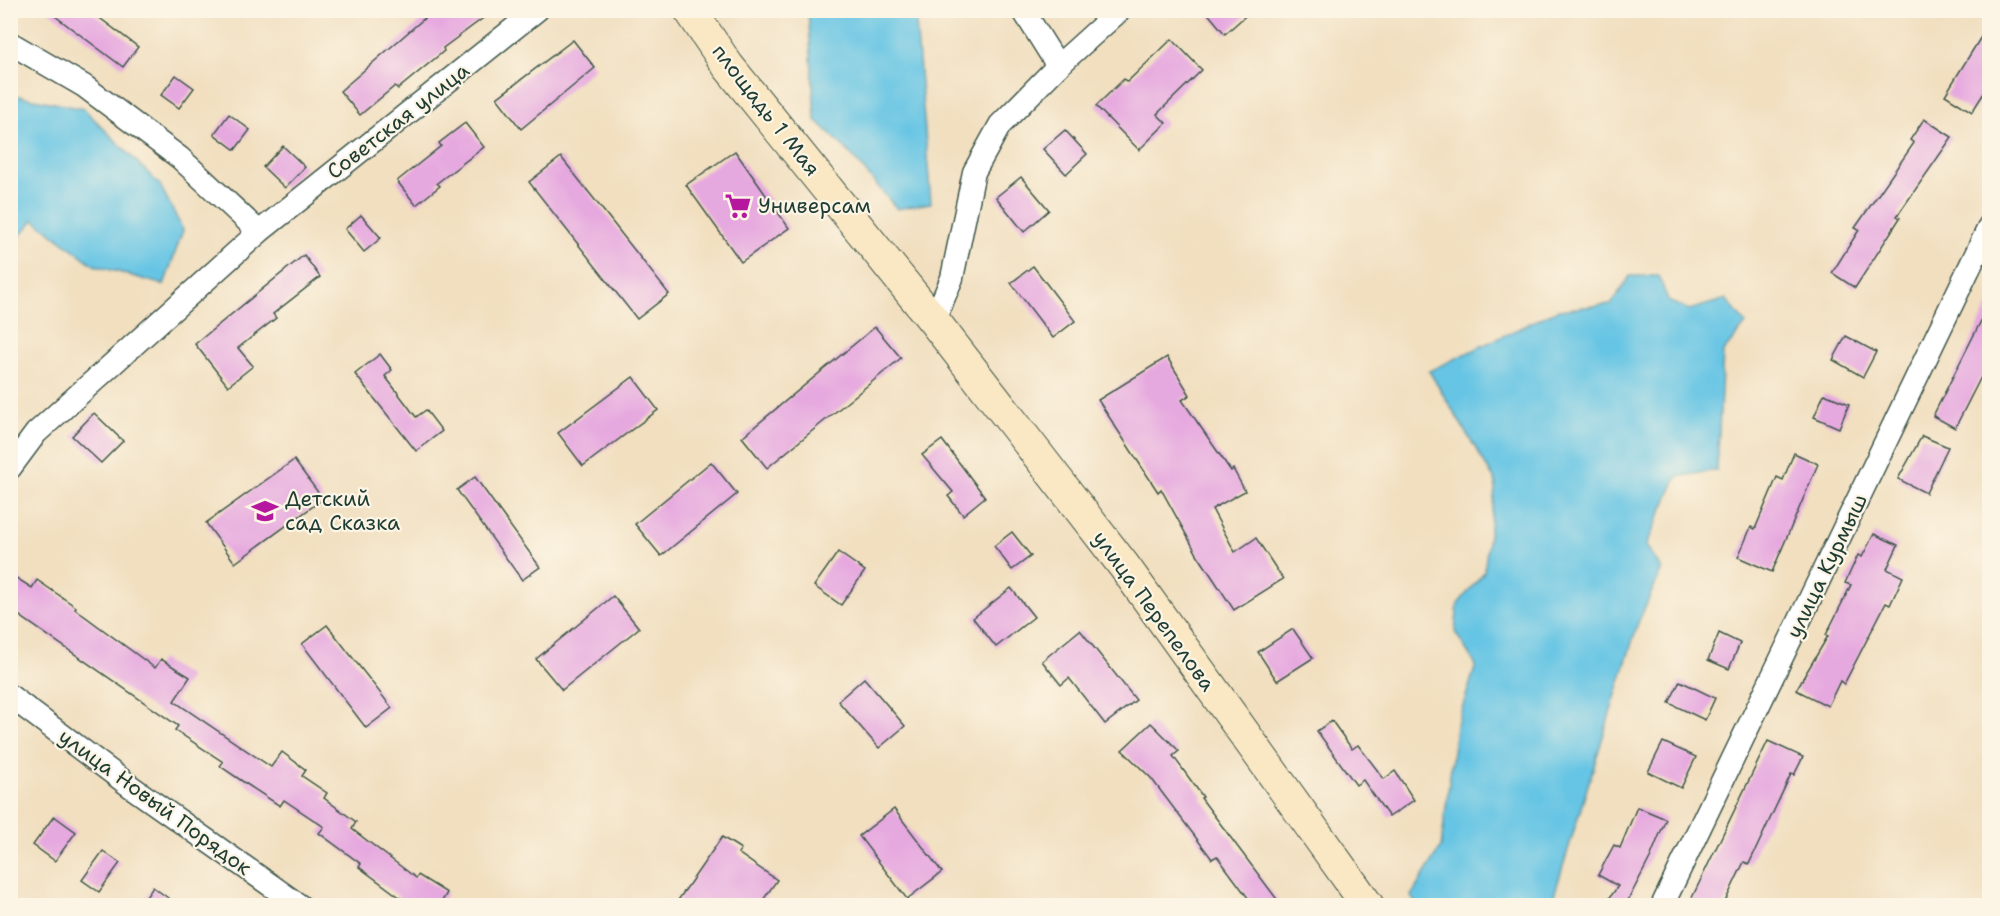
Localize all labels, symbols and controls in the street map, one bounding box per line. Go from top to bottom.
street label: площадь 1 Мая [706,38,826,182]
street label: Советская улица [321,57,475,185]
supermarket icon: Универсам [723,191,753,221]
place label: Универсам [758,192,871,220]
place label: Детский сад Сказка [285,485,400,537]
street label: улица Курмыш [1780,489,1874,643]
school or university icon: Детский сад Сказка [250,496,280,526]
street label: улица Перепелова [1086,525,1222,697]
street label: улица Новый Порядок [53,722,257,882]

